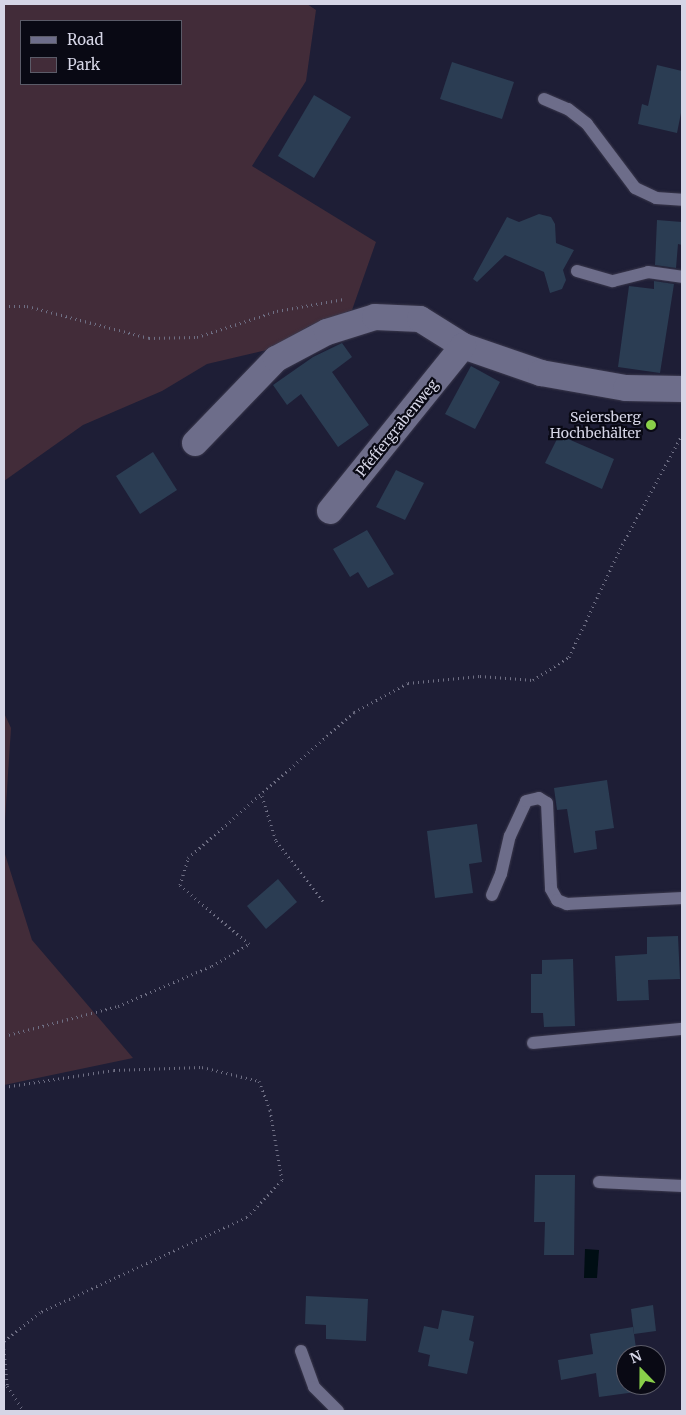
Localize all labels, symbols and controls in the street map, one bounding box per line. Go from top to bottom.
legend [20,20,182,85]
text: Road [67,30,103,49]
text: Park [67,55,100,74]
street label: Pfeffergrabenweg [353,376,441,480]
place label: Seiersberg Hochbehälter [550,409,641,442]
marker: Seiersberg Hochbehälter [645,419,657,431]
north arrow [616,1345,666,1395]
text: N [627,1347,644,1367]

